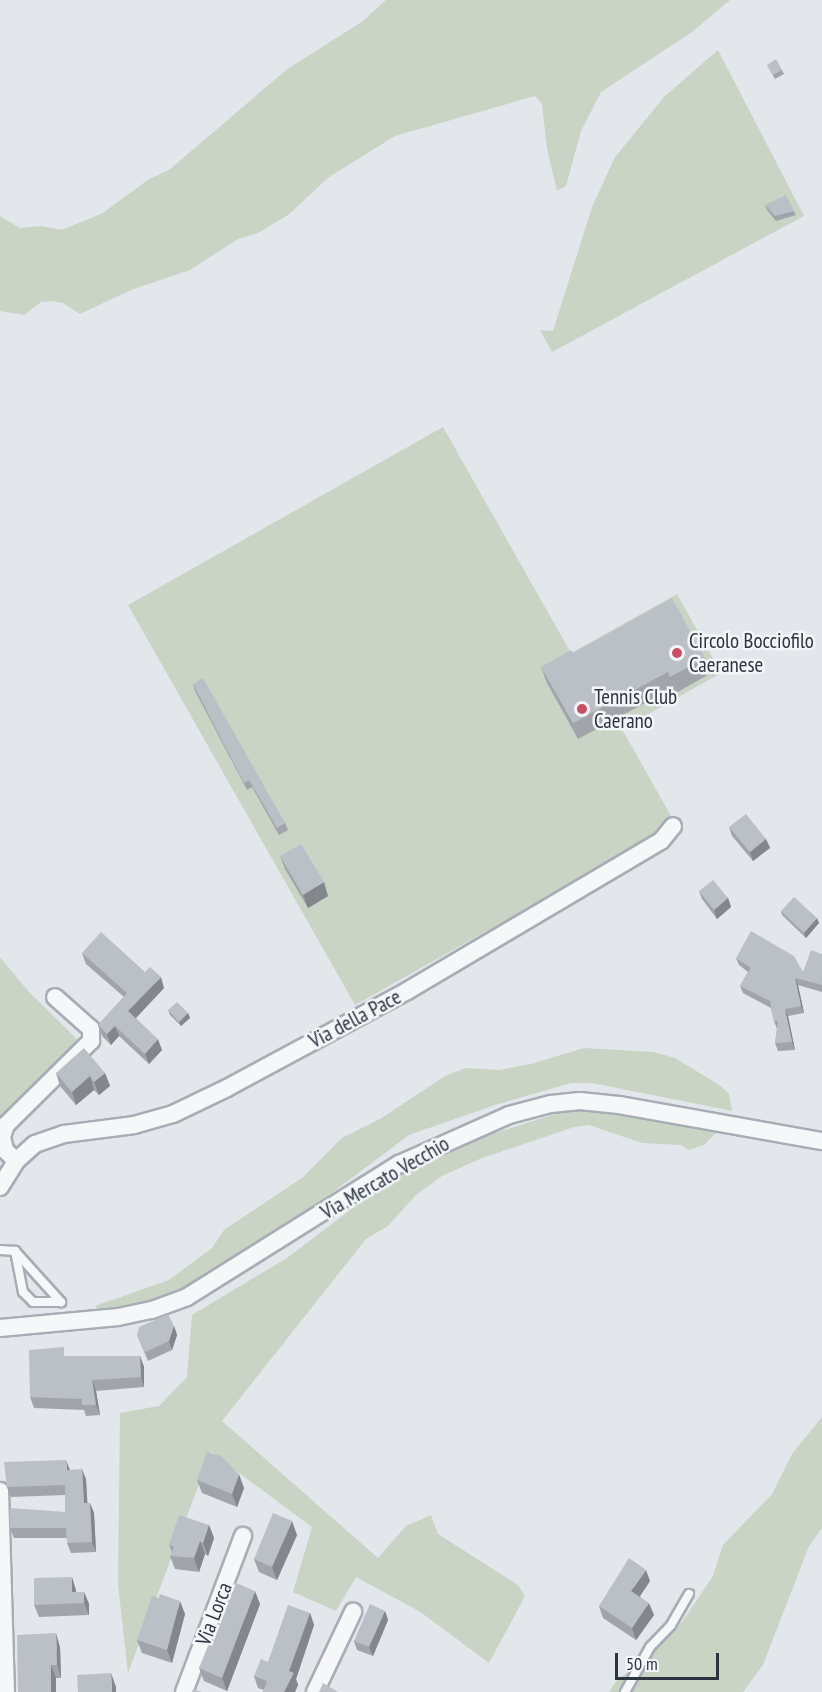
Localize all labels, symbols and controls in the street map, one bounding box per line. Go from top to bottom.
place label: Circolo Bocciofilo Caeranese [689,628,814,678]
marker: Circolo Bocciofilo Caeranese [670,646,684,660]
place label: Tennis Club Caerano [594,684,677,734]
marker: Tennis Club Caerano [575,702,589,716]
street label: Via della Pace [305,984,405,1054]
street label: Via Mercato Vecchio [316,1131,454,1225]
street label: Via Lorca [190,1579,238,1649]
scale bar [618,1641,722,1679]
text: 50 m [626,1652,658,1675]

